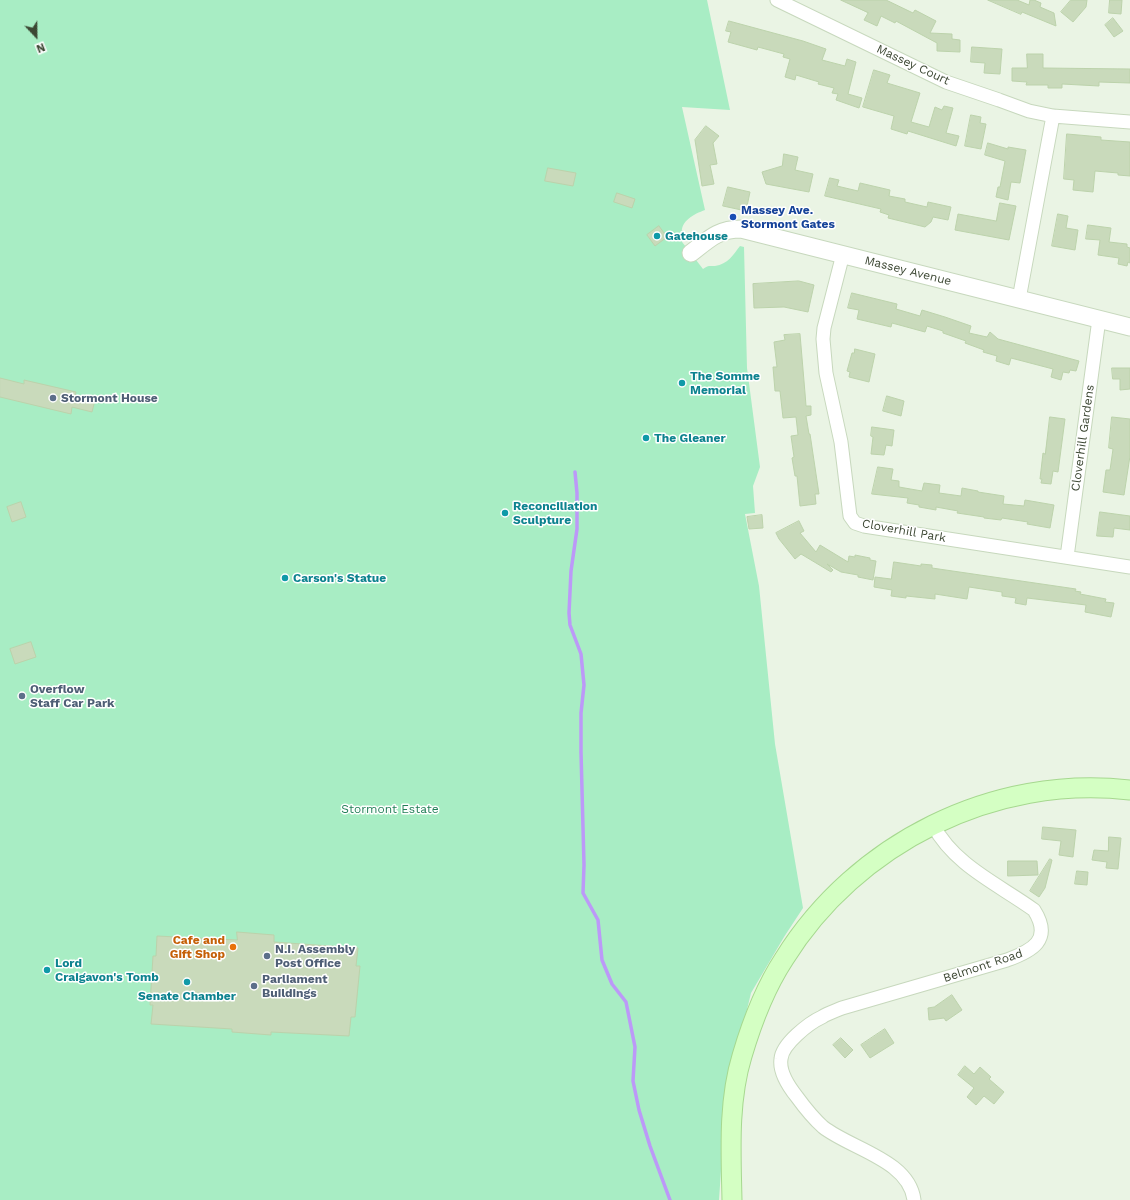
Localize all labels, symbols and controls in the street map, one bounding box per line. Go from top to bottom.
north arrow [16,16,56,56]
text: N [34,40,47,55]
street label: Massey Court [874,42,952,88]
place label: Massey Ave. Stormont Gates [741,203,835,231]
marker: Massey Ave. Stormont Gates [728,212,738,222]
place label: Gatehouse [665,229,728,243]
marker: Gatehouse [652,231,662,241]
street label: Massey Avenue [863,253,953,289]
place label: The Somme Memorial [690,369,760,397]
marker: The Somme Memorial [677,378,687,388]
street label: Cloverhill Gardens [1068,384,1098,492]
place label: Stormont House [61,391,158,405]
marker: Stormont House [48,393,58,403]
place label: The Gleaner [654,431,726,445]
marker: The Gleaner [641,433,651,443]
place label: Reconciliation Sculpture [513,499,597,527]
marker: Reconciliation Sculpture [500,508,510,518]
street label: Cloverhill Park [861,517,947,545]
place label: Carson's Statue [293,571,386,585]
marker: Carson's Statue [280,573,290,583]
place label: Overflow Staff Car Park [30,682,115,710]
marker: Overflow Staff Car Park [17,691,27,701]
park label: Stormont Estate [341,802,439,816]
place label: Cafe and Gift Shop [170,933,225,961]
marker: Cafe and Gift Shop [228,942,238,952]
place label: N.I. Assembly Post Office [275,942,355,970]
street label: Belmont Road [941,946,1025,986]
marker: N.I. Assembly Post Office [262,951,272,961]
place label: Lord Craigavon's Tomb [55,956,159,984]
marker: Lord Craigavon's Tomb [42,965,52,975]
place label: Parliament Buildings [262,972,327,1000]
marker: Senate Chamber [182,977,192,987]
marker: Parliament Buildings [249,981,259,991]
place label: Senate Chamber [138,989,236,1003]

